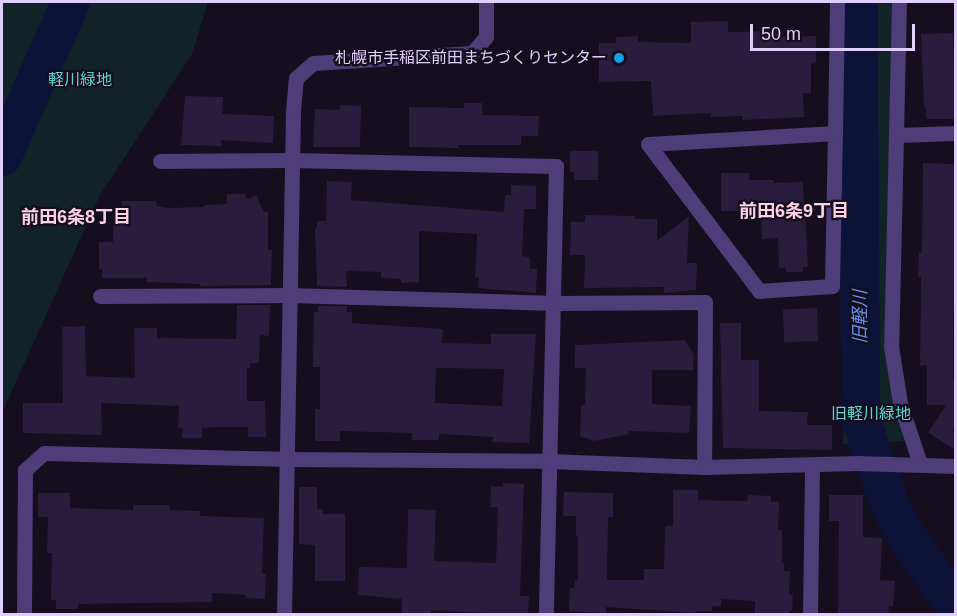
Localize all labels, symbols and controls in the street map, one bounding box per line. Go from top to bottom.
scale bar [753,12,918,50]
text: 50 m [761,24,801,44]
place label: 札幌市手稲区前田まちづくりセンター [335,48,607,68]
marker: 札幌市手稲区前田まちづくりセンター [612,51,626,65]
park label: 軽川緑地 [48,70,112,90]
district label: 前田6条9丁目 [739,200,849,222]
district label: 前田6条8丁目 [21,206,131,228]
water label: 旧軽川 [849,290,871,344]
park label: 旧軽川緑地 [831,404,911,424]

